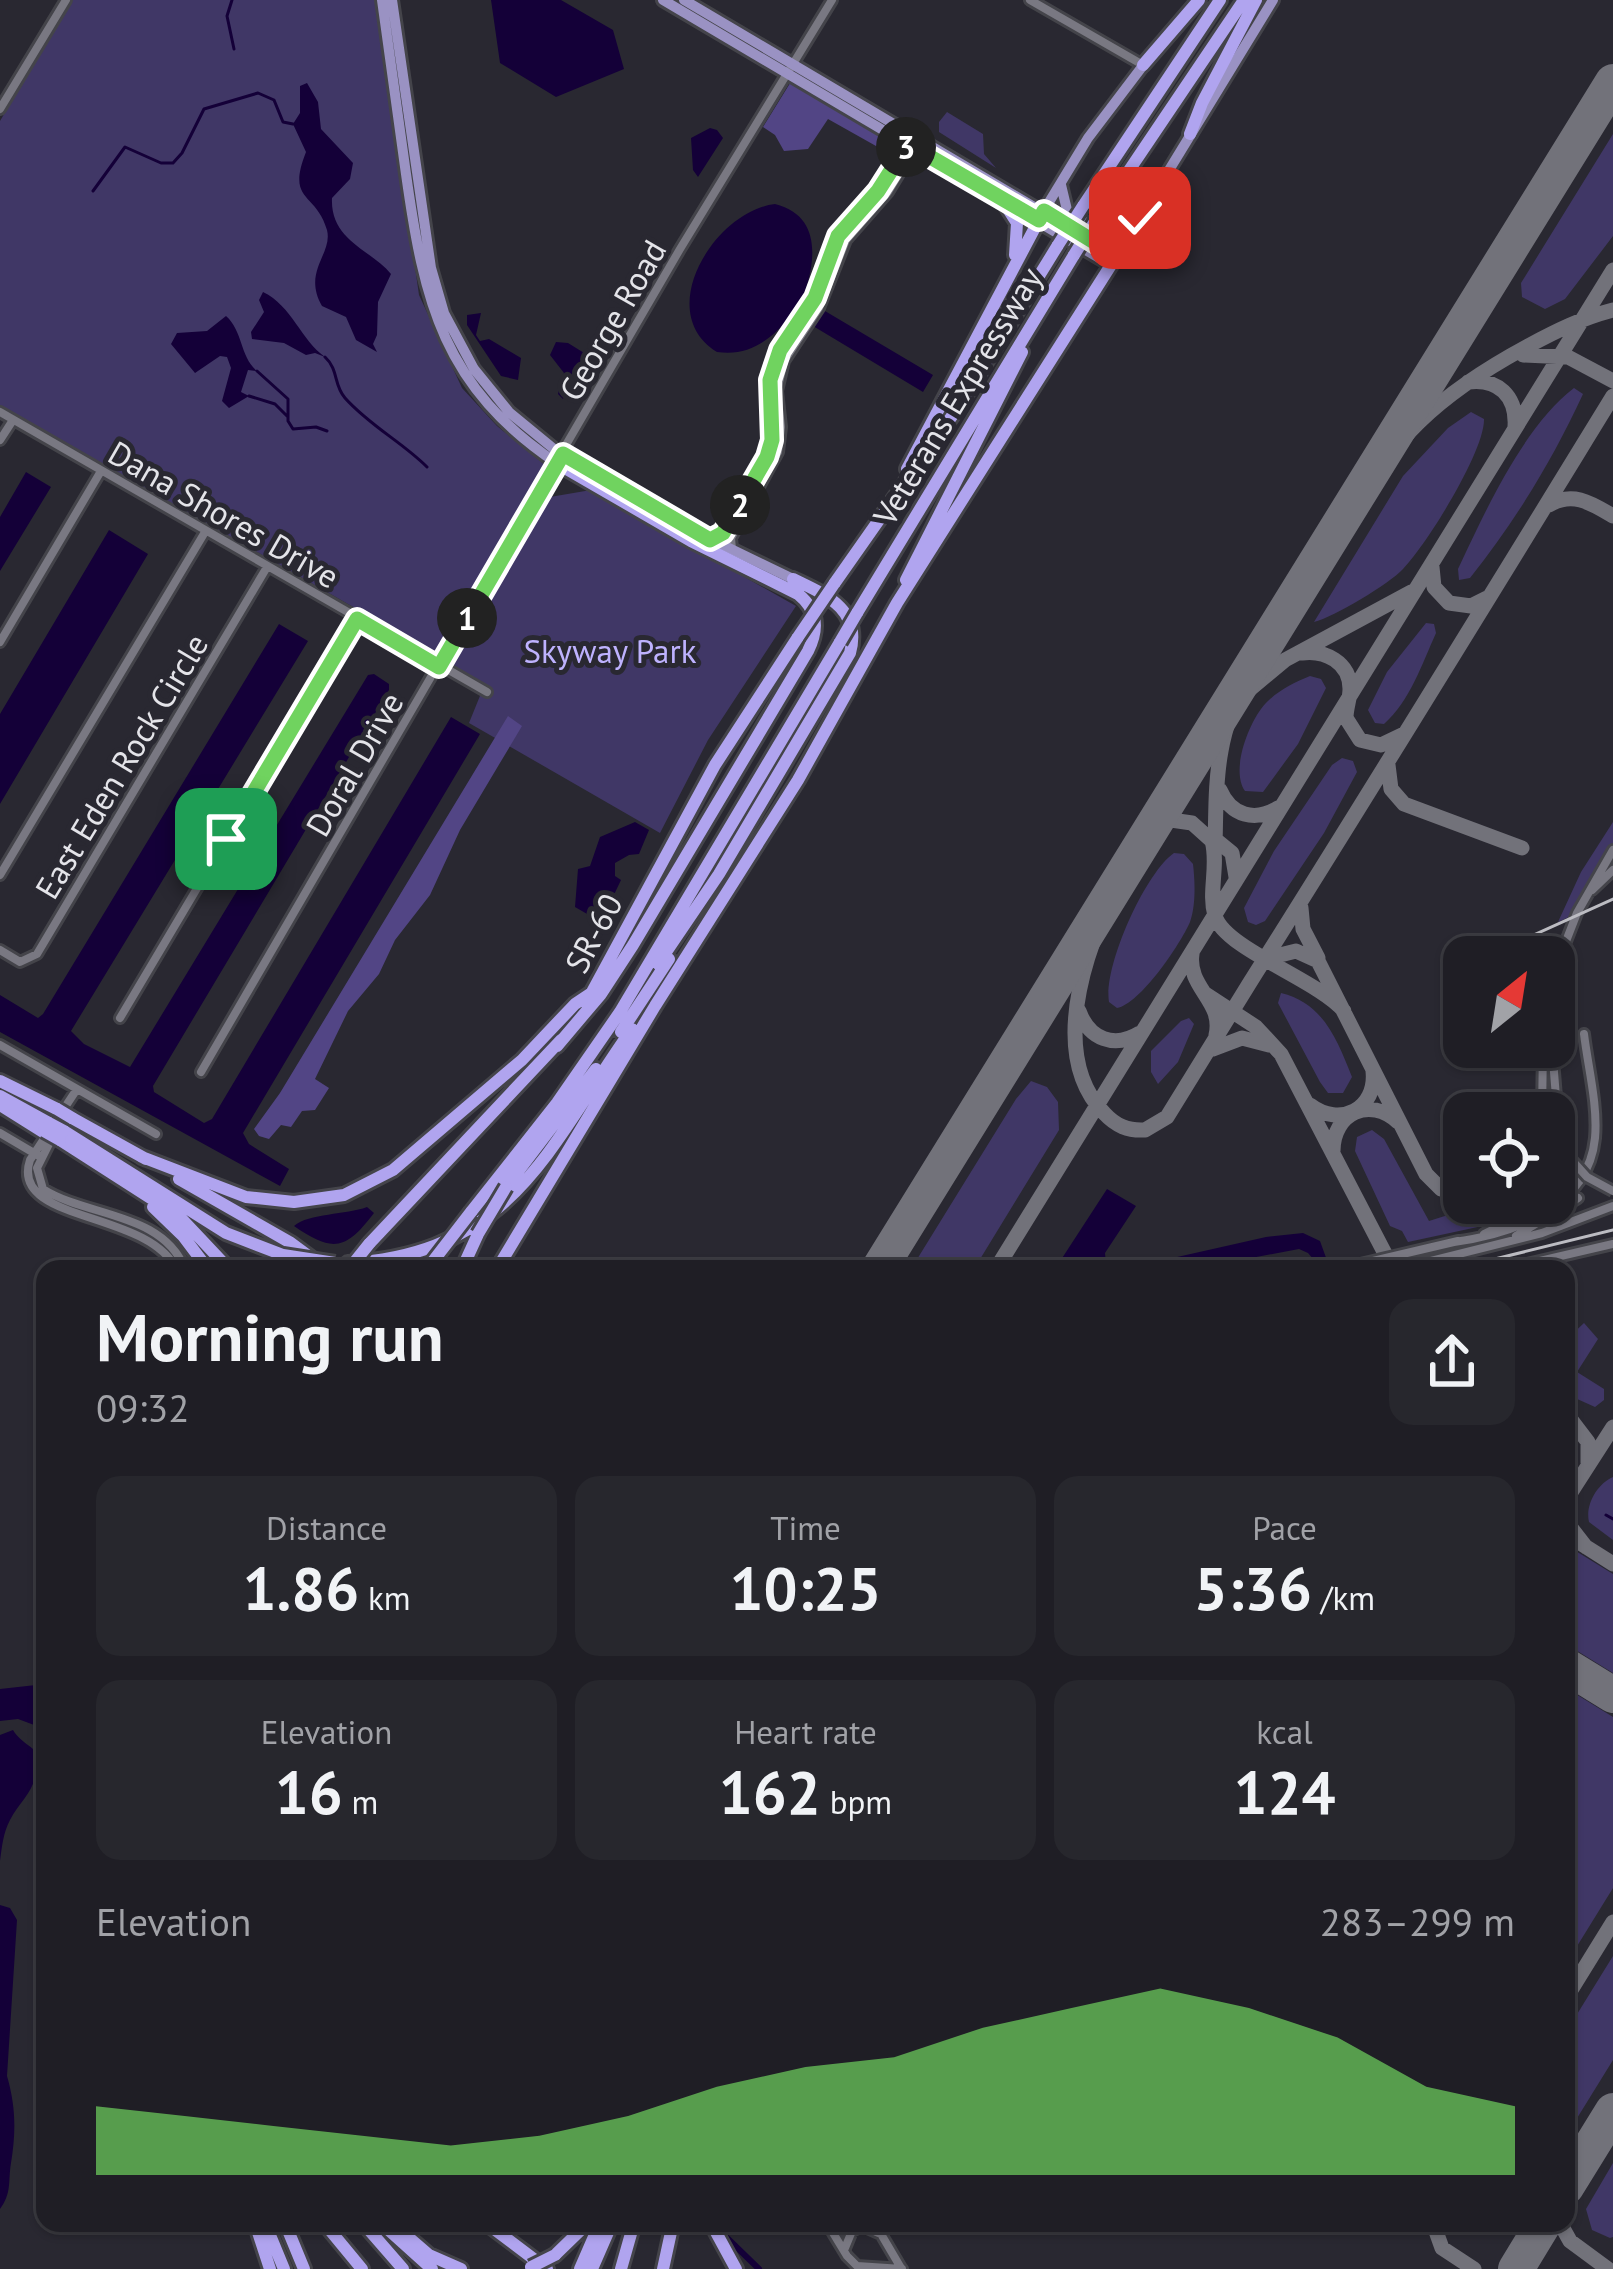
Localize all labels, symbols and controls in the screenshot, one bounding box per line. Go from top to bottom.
pin: 3 [876,117,936,177]
text: 3 [897,125,915,168]
pin [1089,167,1191,269]
icon: check [1107,185,1173,251]
street label: George Road [549,232,675,408]
street label: Veterans Expressway [862,258,1051,534]
street label: Dana Shores Drive [101,431,347,597]
pin: 2 [710,475,770,535]
text: 2 [731,483,749,526]
pin: 1 [437,588,497,648]
text: 1 [458,596,476,639]
street label: East Eden Rock Circle [25,626,217,906]
park label: Skyway Park [524,629,697,672]
street label: Doral Drive [296,684,412,844]
pin [175,788,277,890]
icon: arrive [193,806,259,872]
street label: SR-60 [554,886,632,980]
north arrow [1443,936,1575,1068]
map controls [1443,936,1575,1224]
button: locate [1443,1092,1575,1224]
text: Morning run [96,1294,444,1379]
button: share [1389,1299,1515,1425]
text: 09:32 [96,1382,190,1433]
text: Distance [266,1506,387,1549]
text: Time [770,1506,841,1549]
text: Pace [1252,1506,1317,1549]
text: 1.86 [242,1549,359,1627]
text: 10:25 [729,1549,882,1627]
text: 5:36 [1194,1549,1312,1627]
text: km [359,1576,411,1619]
text: /km [1312,1576,1375,1619]
text: Elevation [261,1710,392,1753]
text: Heart rate [734,1710,877,1753]
text: kcal [1256,1710,1313,1753]
text: 16 [275,1753,343,1831]
text: 162 [719,1753,821,1831]
text: 124 [1233,1753,1336,1831]
text: m [343,1780,378,1823]
text: bpm [821,1780,892,1823]
text: Elevation [96,1896,251,1947]
text: 283–299 m [1320,1896,1515,1947]

